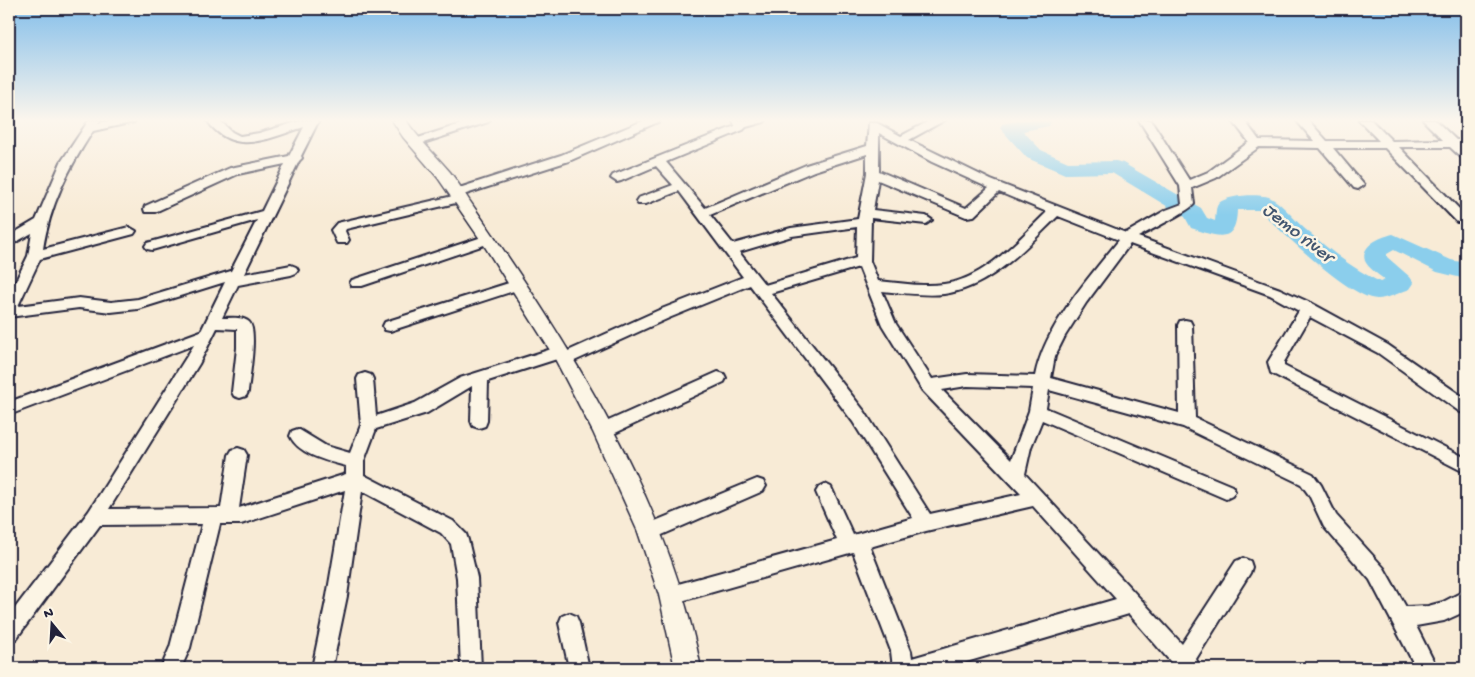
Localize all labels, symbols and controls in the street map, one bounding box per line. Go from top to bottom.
water label: Jemo river [1257,199,1340,271]
north arrow [28,600,78,650]
text: N [42,605,56,624]

